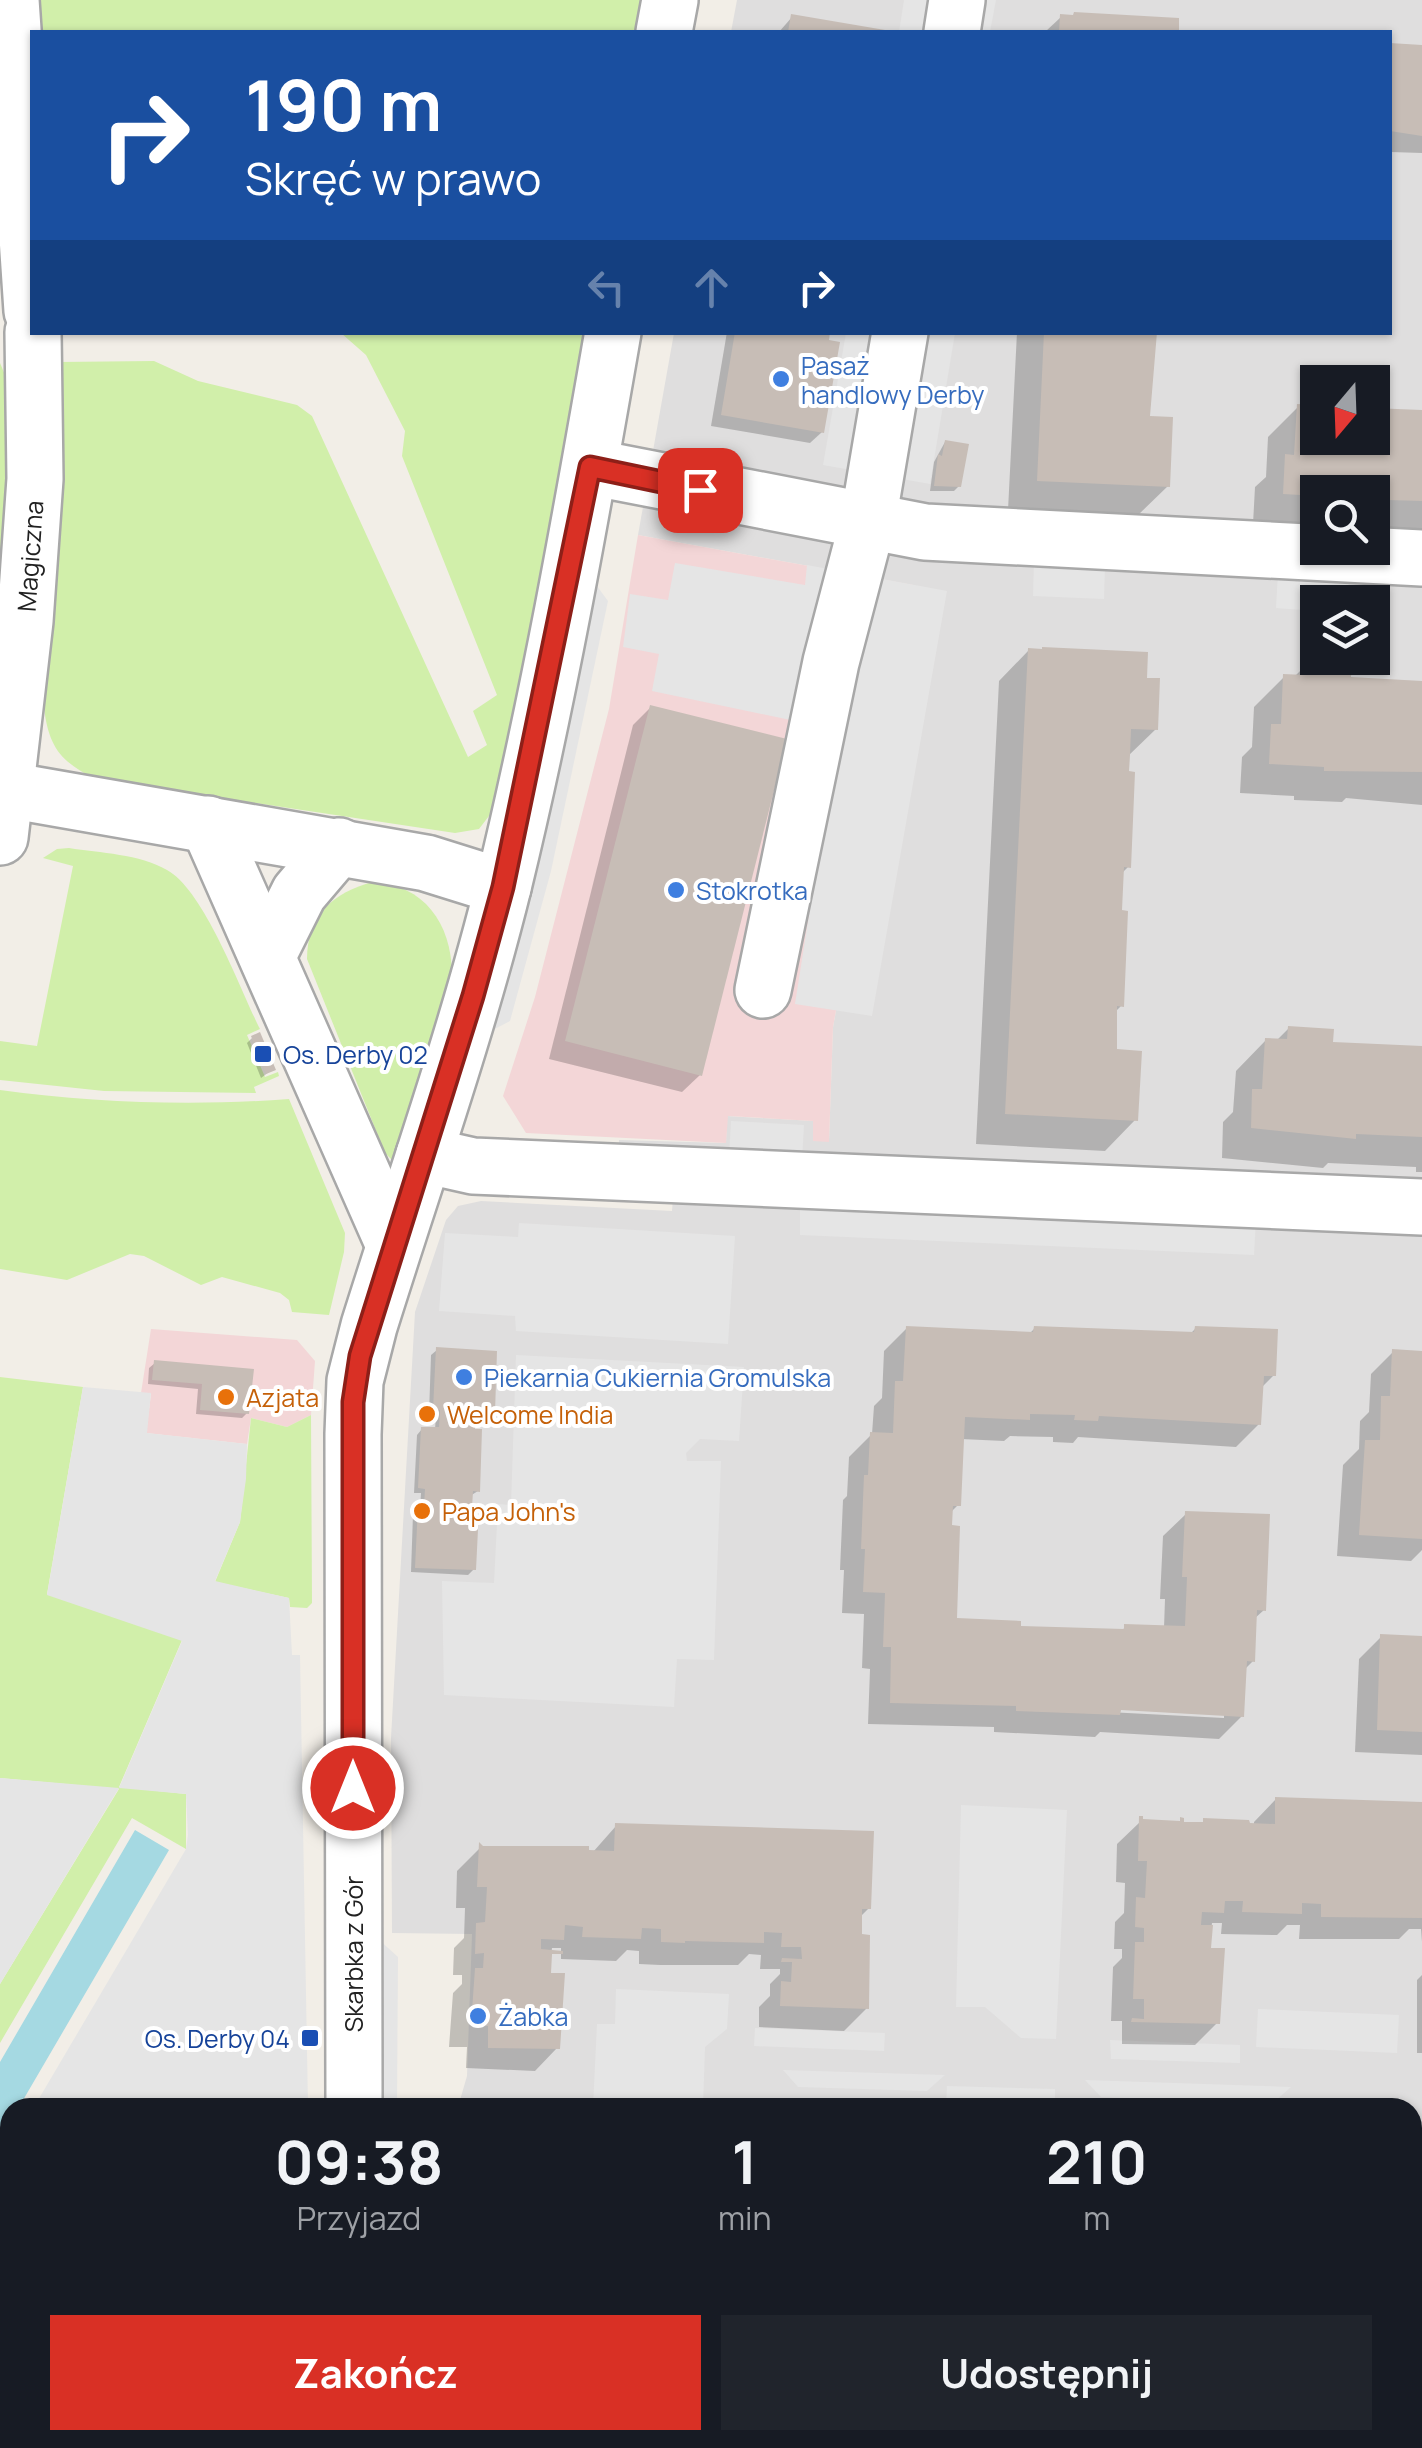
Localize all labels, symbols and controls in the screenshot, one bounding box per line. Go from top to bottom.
text: 190 m [245,56,442,152]
icon: right [80,70,210,200]
text: Skręć w prawo [245,147,541,209]
icon: left [579,260,634,315]
icon: ahead [684,260,739,315]
icon: right [789,260,844,315]
place label: Pasaż handlowy Derby [801,348,984,412]
north arrow [1300,365,1390,455]
map controls [1300,365,1390,675]
marker: Pasaż handlowy Derby [770,368,792,390]
pin [658,448,743,533]
icon: arrive [673,463,728,518]
button: search [1300,475,1390,565]
street label: Magiczna [9,499,51,613]
button: layers [1300,585,1390,675]
place label: Stokrotka [696,873,808,908]
marker: Stokrotka [665,879,687,901]
place label: Os. Derby 02 [283,1037,428,1072]
marker: Os. Derby 02 [252,1043,274,1065]
place label: Piekarnia Cukiernia Gromulska [484,1360,831,1395]
marker: Piekarnia Cukiernia Gromulska [453,1366,475,1388]
place label: Azjata [246,1380,319,1415]
marker: Azjata [215,1386,237,1408]
place label: Welcome India [447,1397,613,1432]
marker: Welcome India [416,1403,438,1425]
place label: Papa John's [442,1494,576,1529]
marker: Papa John's [411,1500,433,1522]
position arrow [301,1736,405,1840]
street label: Skarbka z Gór [336,1876,371,2032]
place label: Żabka [498,1999,568,2034]
marker: Żabka [467,2005,489,2027]
place label: Os. Derby 04 [145,2021,290,2056]
marker: Os. Derby 04 [299,2027,321,2049]
text: 09:38 [274,2120,443,2202]
text: 1 [732,2120,758,2202]
text: 210 [1046,2120,1148,2202]
text: Przyjazd [297,2196,421,2240]
text: min [718,2196,772,2240]
text: m [1083,2196,1110,2240]
button: Zakończ [50,2315,701,2430]
button: Udostępnij [721,2315,1372,2430]

